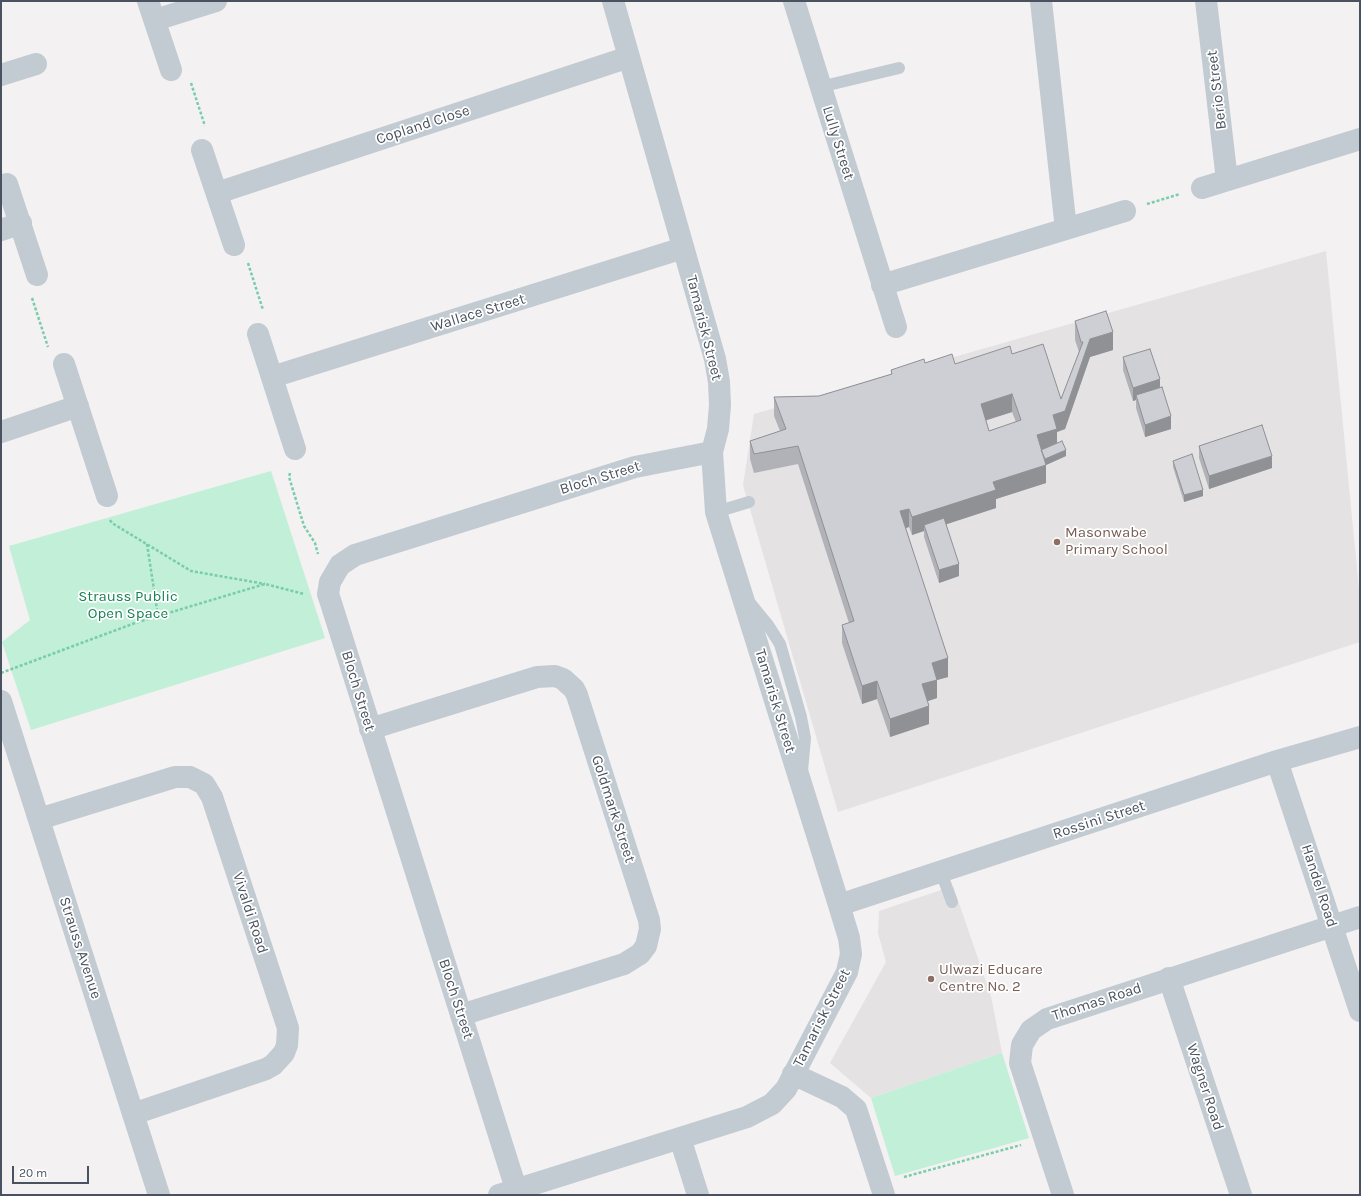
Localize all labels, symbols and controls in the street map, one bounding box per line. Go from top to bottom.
street label: Berio Street [1203,49,1231,131]
street label: Copland Close [374,101,472,149]
street label: Lully Street [818,104,858,182]
street label: Tamarisk Street [682,274,726,382]
street label: Wallace Street [428,290,528,336]
street label: Bloch Street [558,457,642,499]
place label: Masonwabe Primary School [1065,524,1168,559]
marker: Masonwabe Primary School [1052,537,1062,547]
park label: Strauss Public Open Space [78,588,178,623]
street label: Tamarisk Street [751,647,799,755]
street label: Bloch Street [337,649,379,733]
street label: Goldmark Street [587,753,639,865]
street label: Rossini Street [1051,797,1147,843]
street label: Handel Road [1297,842,1341,930]
street label: Vivaldi Road [228,870,272,956]
street label: Strauss Avenue [55,895,105,1001]
street label: Bloch Street [435,957,477,1041]
place label: Ulwazi Educare Centre No. 2 [939,961,1043,996]
street label: Tamarisk Street [790,966,854,1070]
marker: Ulwazi Educare Centre No. 2 [926,974,936,984]
street label: Thomas Road [1050,979,1144,1025]
street label: Wagner Road [1183,1041,1227,1133]
scale bar [14,1158,91,1184]
text: 20 m [19,1166,47,1180]

